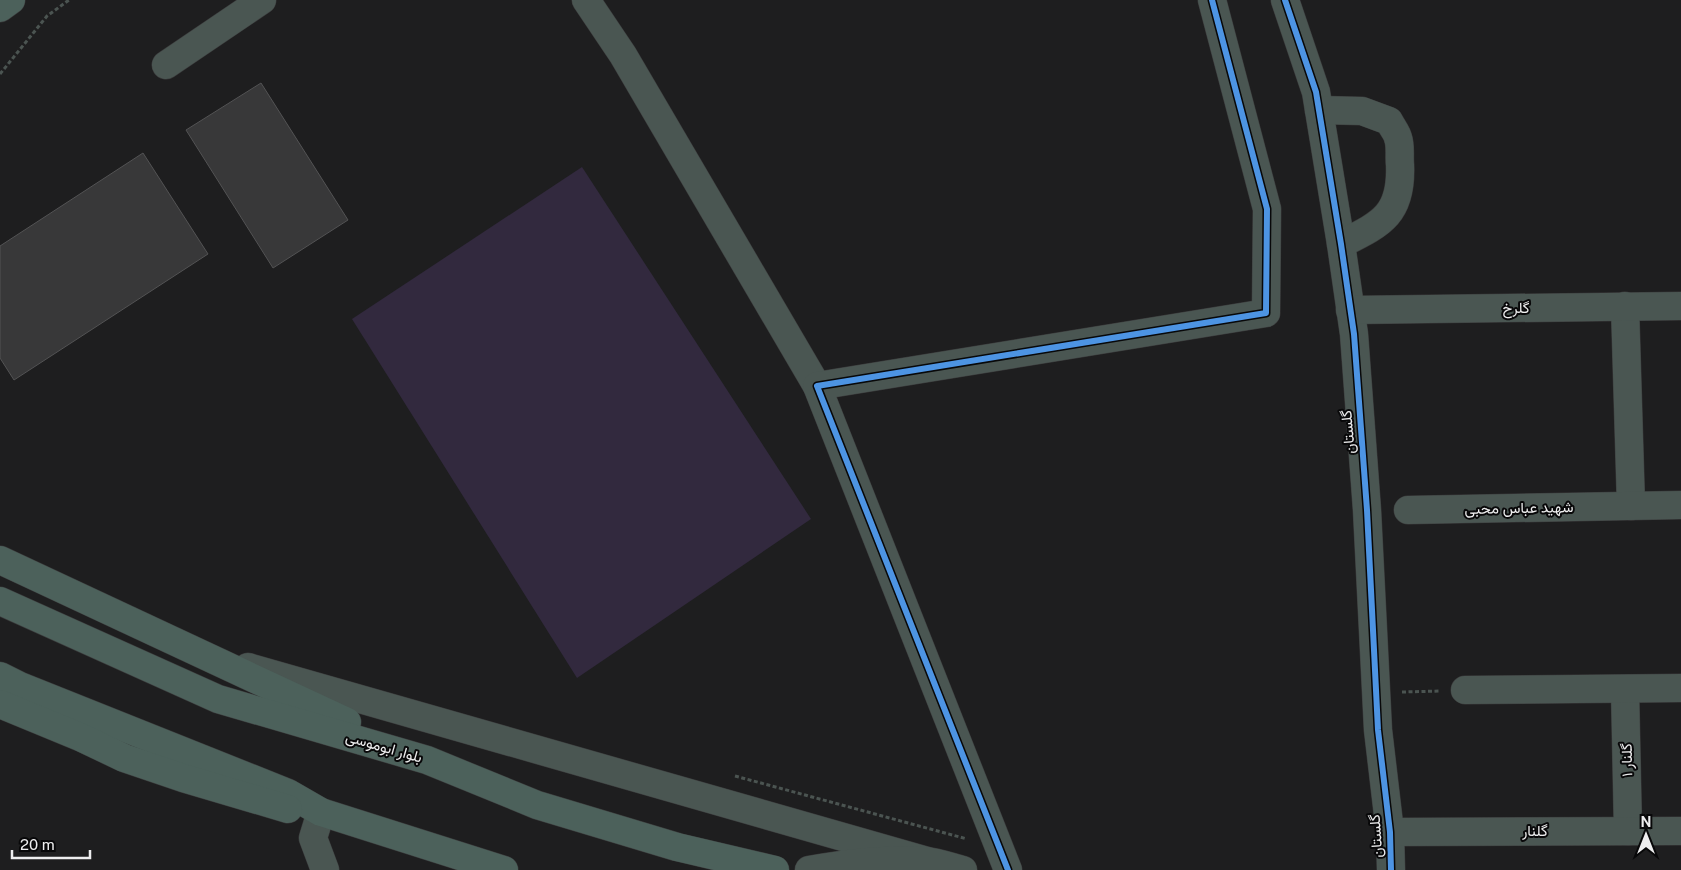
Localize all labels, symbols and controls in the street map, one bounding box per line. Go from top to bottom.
street label: گلرخ [1502,299,1530,319]
street label: گلستان [1337,409,1359,455]
street label: شهید عباس محبی [1464,498,1574,519]
street label: بلوار ابوموسی [343,727,424,767]
street label: گلنار ۱ [1618,743,1636,777]
north arrow [1621,810,1671,860]
street label: گلستان [1365,813,1387,859]
text: N [1641,814,1651,830]
street label: گلنار [1521,822,1548,840]
scale bar [12,828,90,860]
text: 20 m [20,836,55,853]

